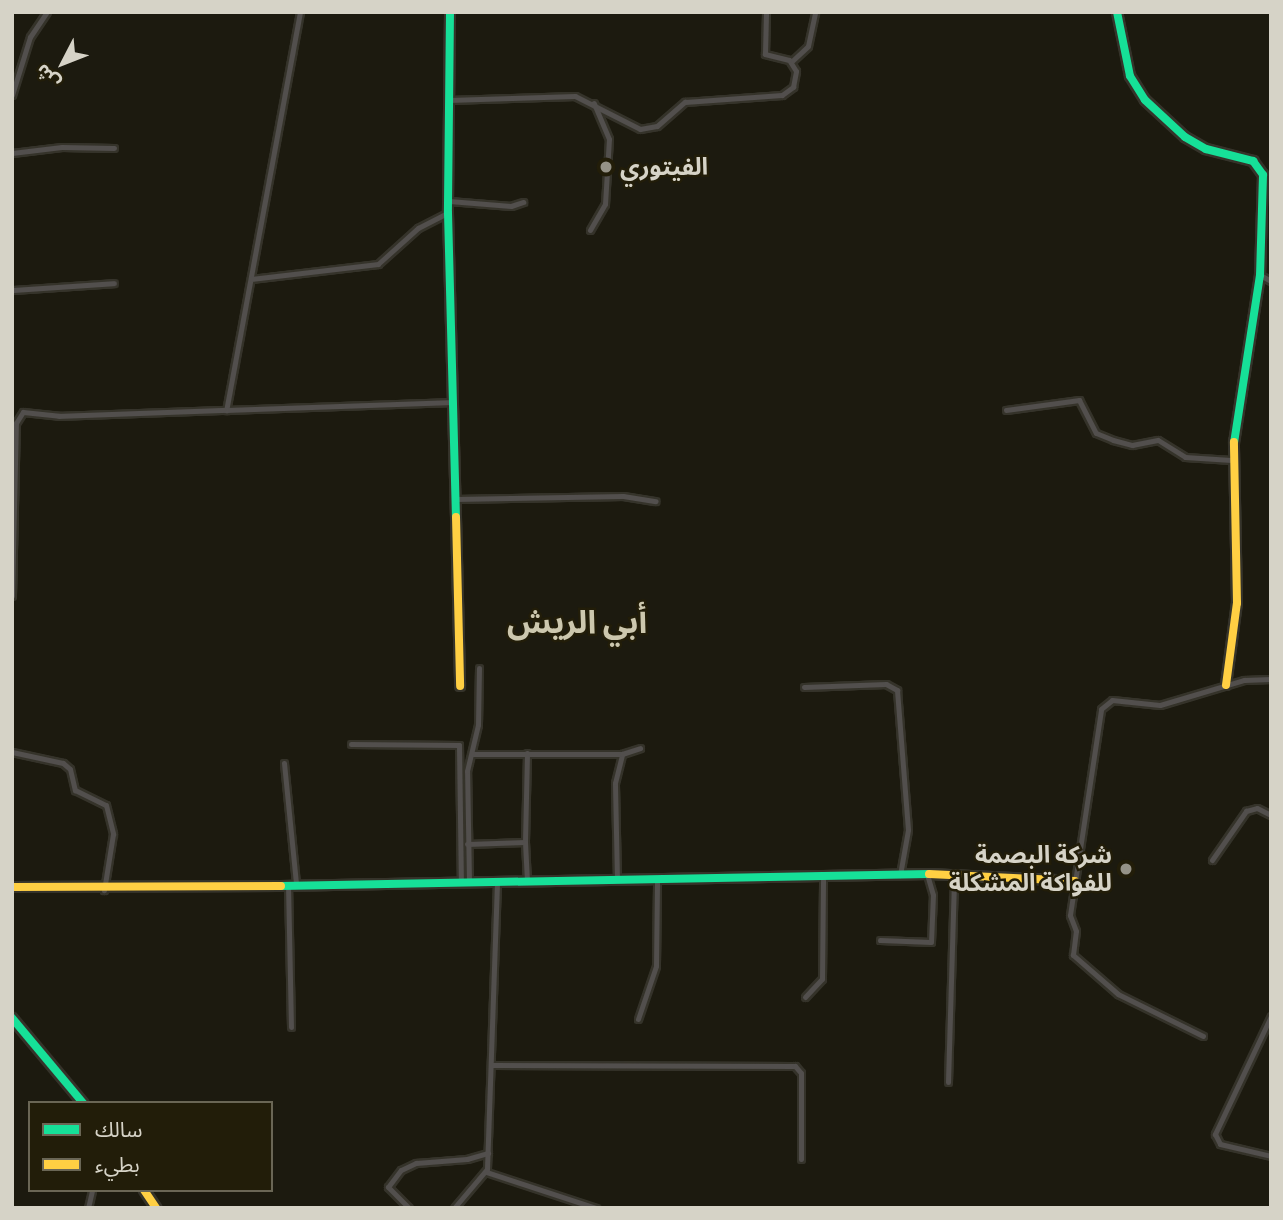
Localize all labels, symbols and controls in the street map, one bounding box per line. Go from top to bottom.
north arrow [28,28,98,98]
text: ش [30,59,65,95]
place label: الفيتوري [620,153,708,181]
marker: الفيتوري [598,159,614,175]
district label: أبي الريش [507,602,647,640]
place label: شركة البصمة للفواكة المشكلة [949,841,1112,897]
marker: شركة البصمة للفواكة المشكلة [1118,861,1134,877]
legend [28,1101,273,1192]
text: سالك [95,1116,142,1143]
text: بطيء [95,1151,140,1178]

